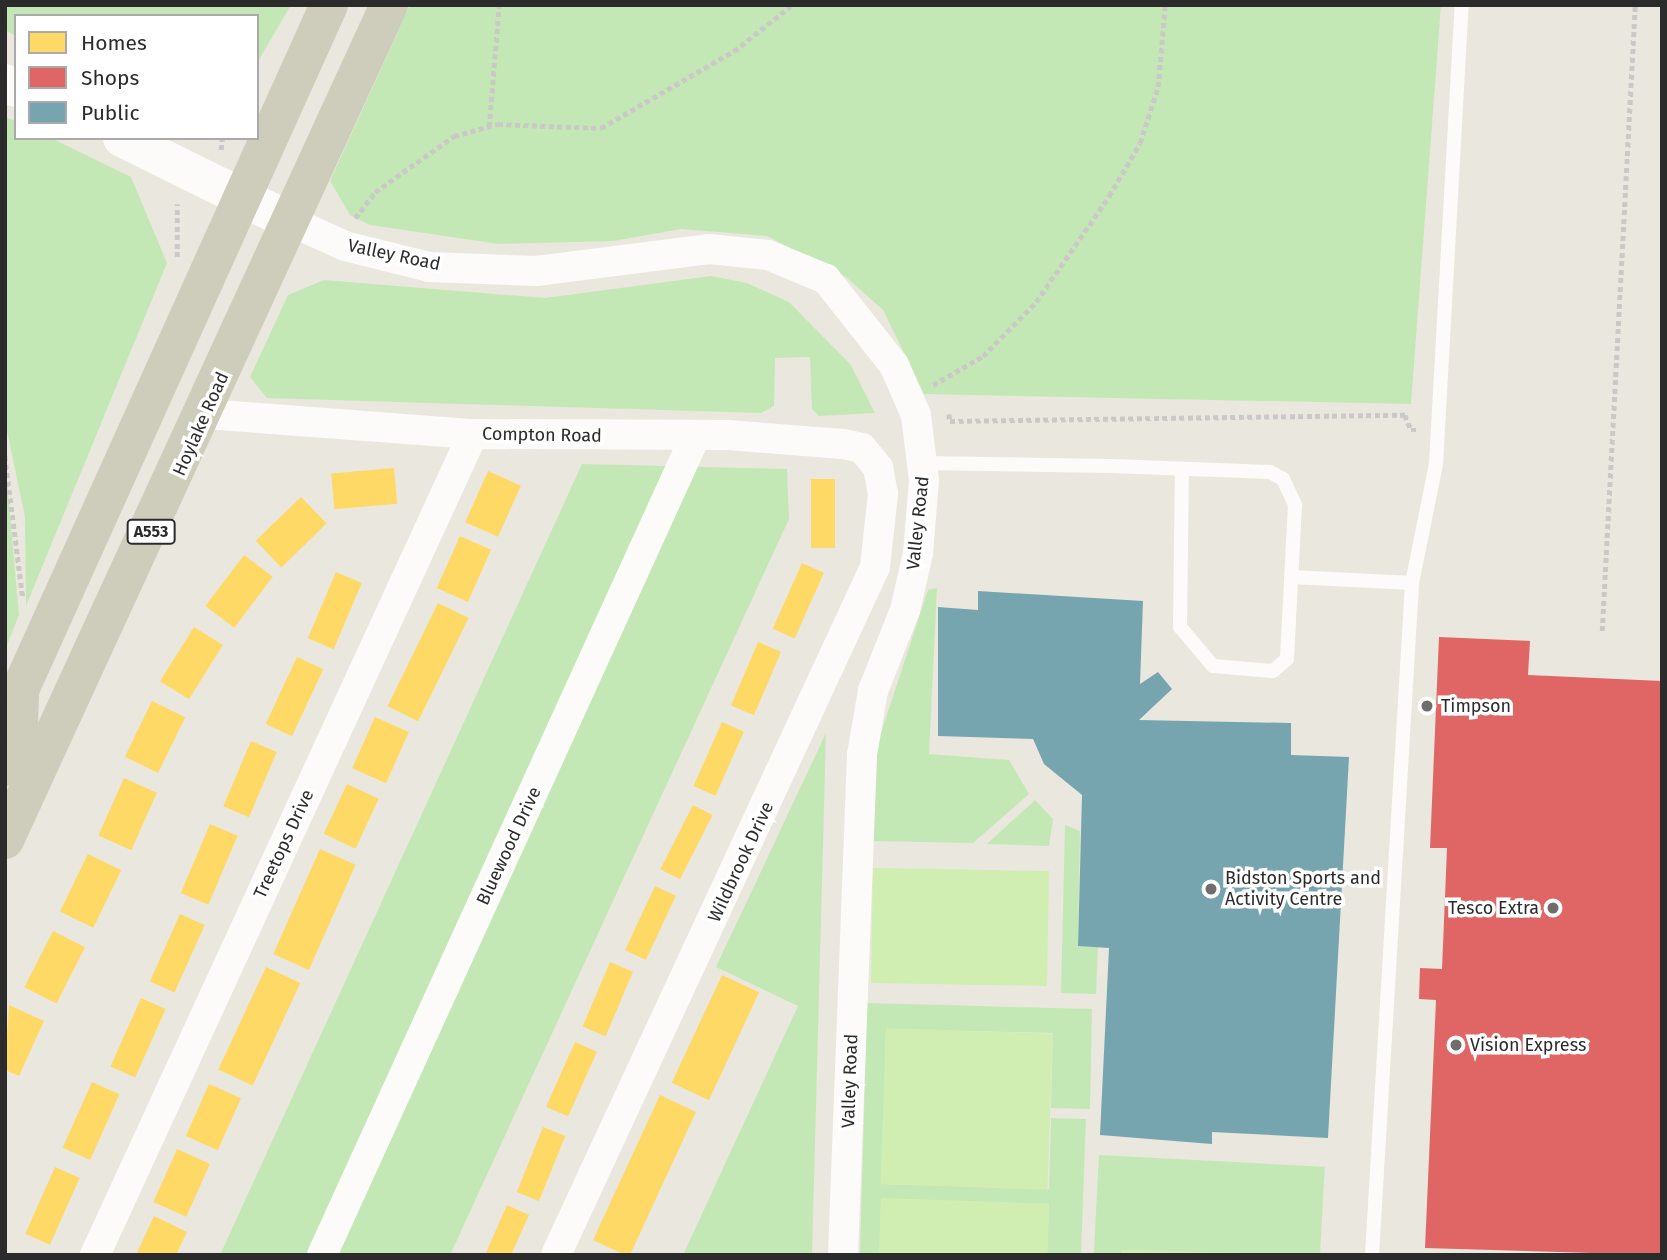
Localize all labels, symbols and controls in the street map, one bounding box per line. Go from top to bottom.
legend [14,14,259,140]
text: Homes [81,30,147,56]
text: Shops [81,65,139,91]
text: Public [81,100,139,126]
street label: Valley Road [346,235,442,275]
street label: Hoylake Road [168,369,234,479]
street label: Compton Road [482,423,602,447]
street label: Valley Road [902,475,934,571]
road number: A553 [127,520,176,544]
place label: Timpson [1441,695,1511,717]
marker: Timpson [1419,698,1435,714]
street label: Bluewood Drive [472,783,546,909]
street label: Treetops Drive [249,786,319,902]
street label: Wildbrook Drive [704,798,778,926]
place label: Bidston Sports and Activity Centre [1225,868,1381,910]
marker: Bidston Sports and Activity Centre [1203,881,1219,897]
place label: Tesco Extra [1448,897,1539,919]
marker: Tesco Extra [1545,900,1561,916]
street label: Valley Road [838,1034,862,1128]
place label: Vision Express [1470,1034,1586,1056]
marker: Vision Express [1448,1037,1464,1053]

